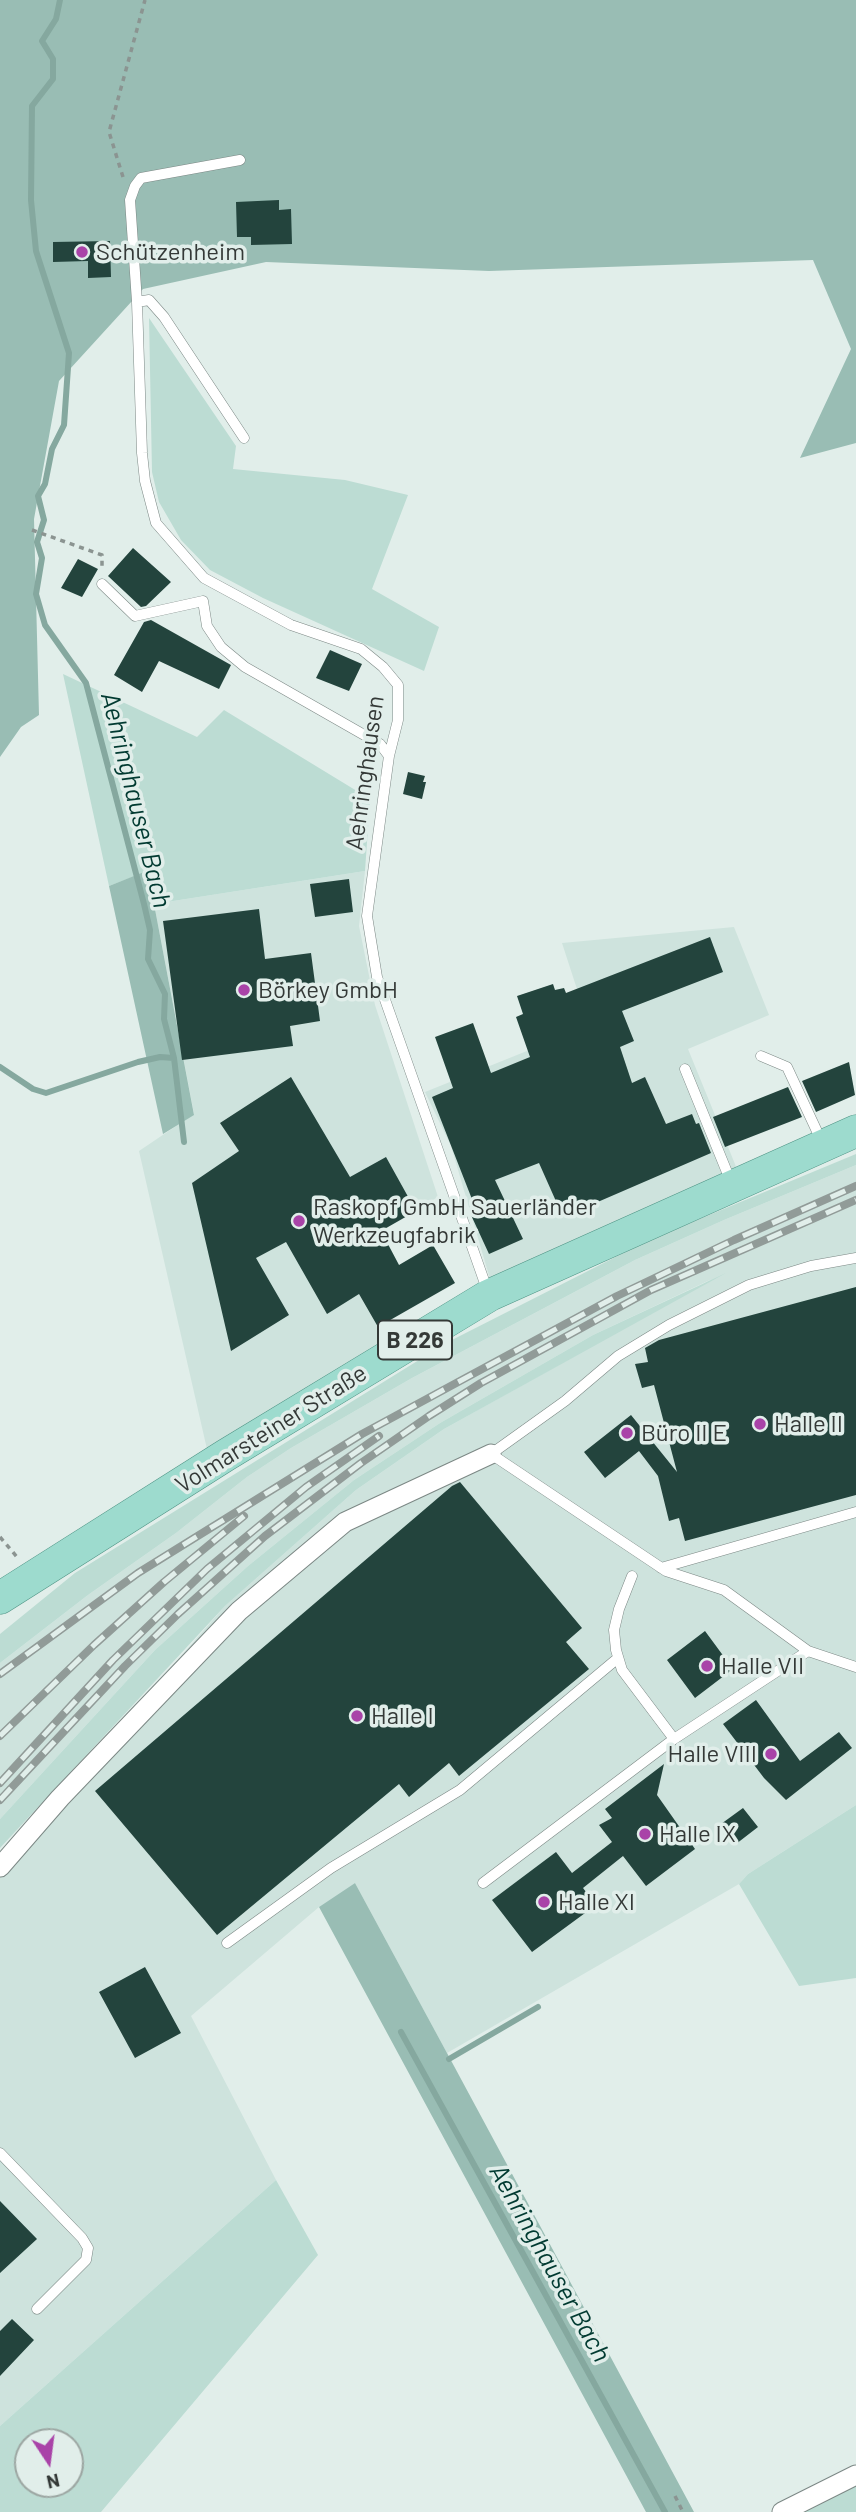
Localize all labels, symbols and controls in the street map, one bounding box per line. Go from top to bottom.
place label: Schützenheim [96,238,245,266]
marker: Schützenheim [74,244,90,260]
water label: Aehringhauser Bach [94,689,178,911]
street label: Aehringhausen [340,694,390,852]
place label: Börkey GmbH [258,976,398,1004]
marker: Börkey GmbH [236,982,252,998]
place label: Raskopf GmbH Sauerländer Werkzeugfabrik [313,1193,597,1249]
marker: Raskopf GmbH Sauerländer Werkzeugfabrik [291,1213,307,1229]
road number: B 226 [378,1320,452,1359]
street label: Volmarsteiner Straße [170,1358,372,1500]
place label: Halle II [774,1410,843,1438]
marker: Halle II [752,1416,768,1432]
place label: Büro II E [641,1419,727,1447]
marker: Büro II E [619,1425,635,1441]
place label: Halle VII [721,1652,804,1680]
marker: Halle VII [699,1658,715,1674]
place label: Halle I [371,1702,434,1730]
marker: Halle I [349,1708,365,1724]
place label: Halle VIII [668,1740,757,1768]
marker: Halle VIII [763,1746,779,1762]
place label: Halle IX [659,1820,736,1848]
marker: Halle IX [637,1826,653,1842]
place label: Halle XI [558,1888,635,1916]
marker: Halle XI [536,1894,552,1910]
water label: Aehringhauser Bach [483,2159,617,2367]
north arrow [14,2428,84,2498]
text: N [45,2469,62,2495]

